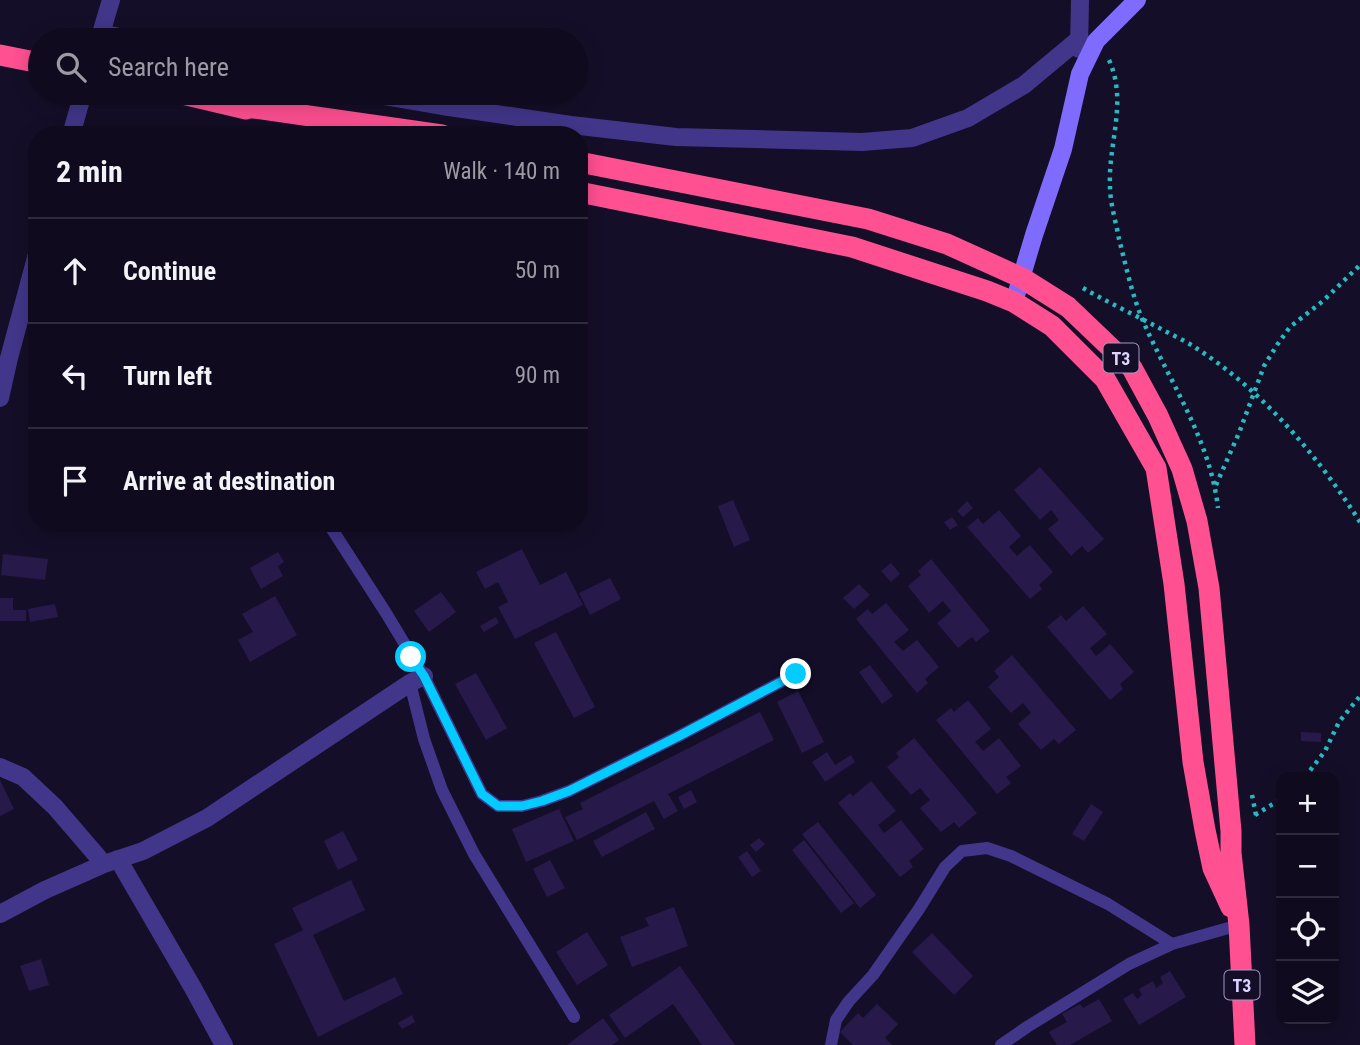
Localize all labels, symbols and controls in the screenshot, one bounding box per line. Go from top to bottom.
search box [28,28,588,105]
icon: search [52,48,90,86]
text: Search here [108,52,229,82]
text: 2 min [56,154,123,189]
text: Walk · 140 m [443,158,560,185]
icon: ahead [56,252,94,290]
text: Continue [123,256,216,286]
text: 50 m [515,257,560,284]
road number: T3 [1104,344,1138,372]
icon: left [56,357,94,395]
text: Turn left [123,361,212,391]
text: 90 m [515,362,560,389]
icon: arrive [56,462,94,500]
text: Arrive at destination [123,466,335,496]
route start [395,641,426,672]
route end [780,658,811,689]
map controls [1276,772,1339,1024]
button: + [1276,772,1339,835]
button: − [1276,835,1339,898]
button: locate [1276,898,1339,961]
button: layers [1276,961,1339,1024]
road number: T3 [1224,970,1260,1000]

